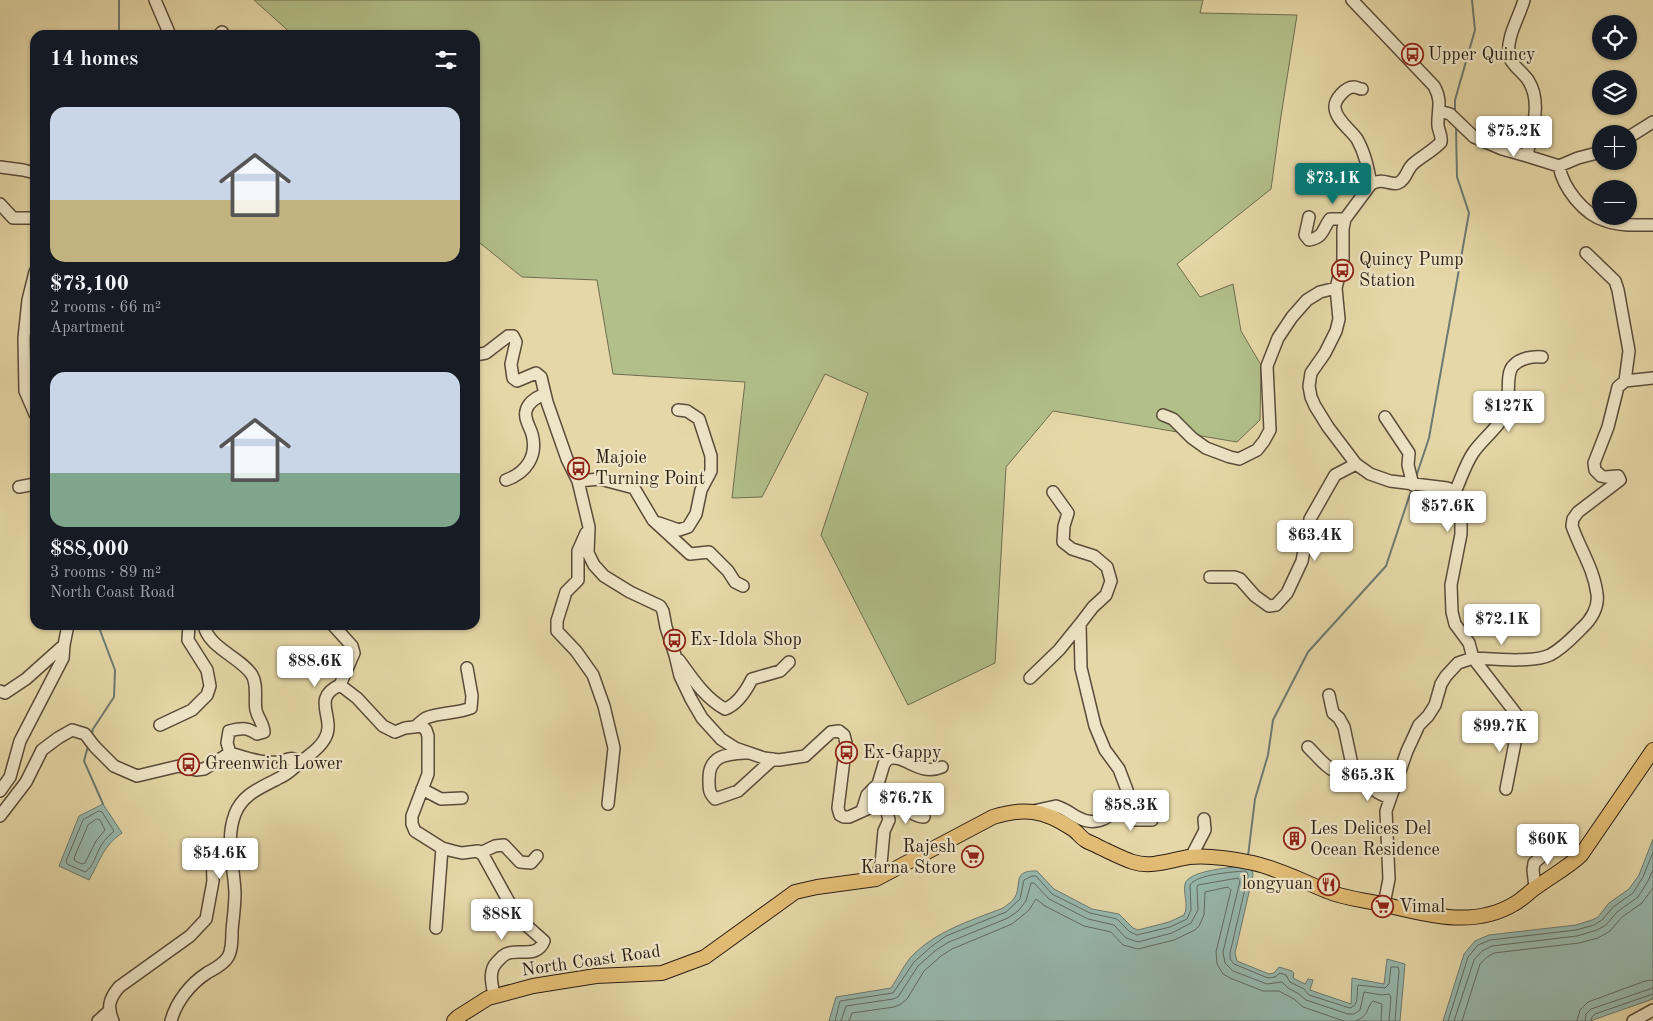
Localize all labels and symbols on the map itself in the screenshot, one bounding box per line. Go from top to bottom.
bus stop icon: Upper Quincy [1400,43,1424,67]
place label: Upper Quincy [1428,46,1536,64]
pin: $75.2K [1473,116,1555,158]
pin: $73.1K [1292,162,1374,205]
place label: Quincy Pump Station [1359,251,1464,290]
bus stop icon: Quincy Pump Station [1331,258,1355,282]
pin: $127K [1474,390,1544,433]
place label: Majoie Turning Point [595,449,705,488]
bus stop icon: Majoie Turning Point [567,456,591,480]
pin: $57.6K [1407,490,1489,533]
pin: $63.4K [1274,520,1356,562]
pin: $72.1K [1461,604,1543,646]
bus stop icon: Ex-Idola Shop [662,628,686,652]
place label: Ex-Idola Shop [690,631,802,649]
pin: $88.6K [274,646,356,688]
pin: $99.7K [1459,710,1541,753]
bus stop icon: Ex-Gappy [835,741,859,765]
place label: Ex-Gappy [863,744,942,762]
bus stop icon: Greenwich Lower [177,752,201,776]
place label: Greenwich Lower [205,755,343,773]
pin: $65.3K [1327,760,1409,802]
pin: $76.7K [865,782,947,825]
pin: $58.3K [1090,790,1172,832]
place label: Les Delices Del Ocean Residence [1310,820,1440,859]
pin: $60K [1518,824,1578,866]
building icon: Les Delices Del Ocean Residence [1282,827,1306,851]
pin: $54.6K [179,838,261,880]
place label: Rajesh Karna Store [860,838,956,877]
supermarket icon: Rajesh Karna Store [960,845,984,869]
restaurant icon: longyuan [1317,872,1341,896]
place label: longyuan [1242,875,1313,893]
supermarket icon: Vimal [1371,895,1395,919]
pin: $88K [472,898,532,941]
place label: Vimal [1399,898,1445,916]
street label: North Coast Road [520,942,662,980]

